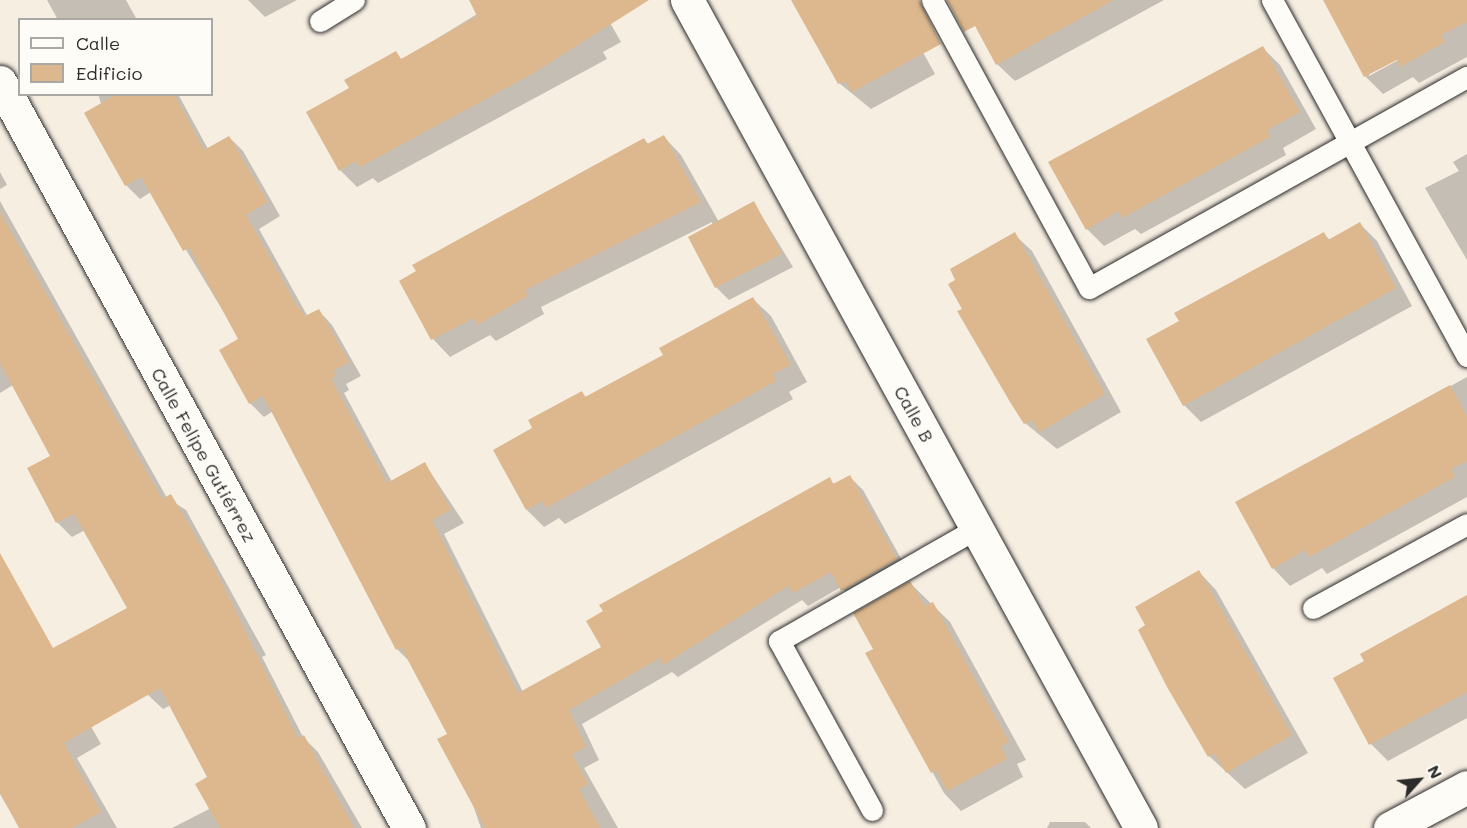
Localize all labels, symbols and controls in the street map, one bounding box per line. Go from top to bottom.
legend [18,18,213,96]
text: Calle [76,31,120,55]
text: Edificio [76,61,143,85]
street label: Calle Felipe Gutiérrez [147,364,261,546]
street label: Calle B [890,382,938,446]
north arrow [1389,750,1449,810]
text: N [1423,761,1448,782]

